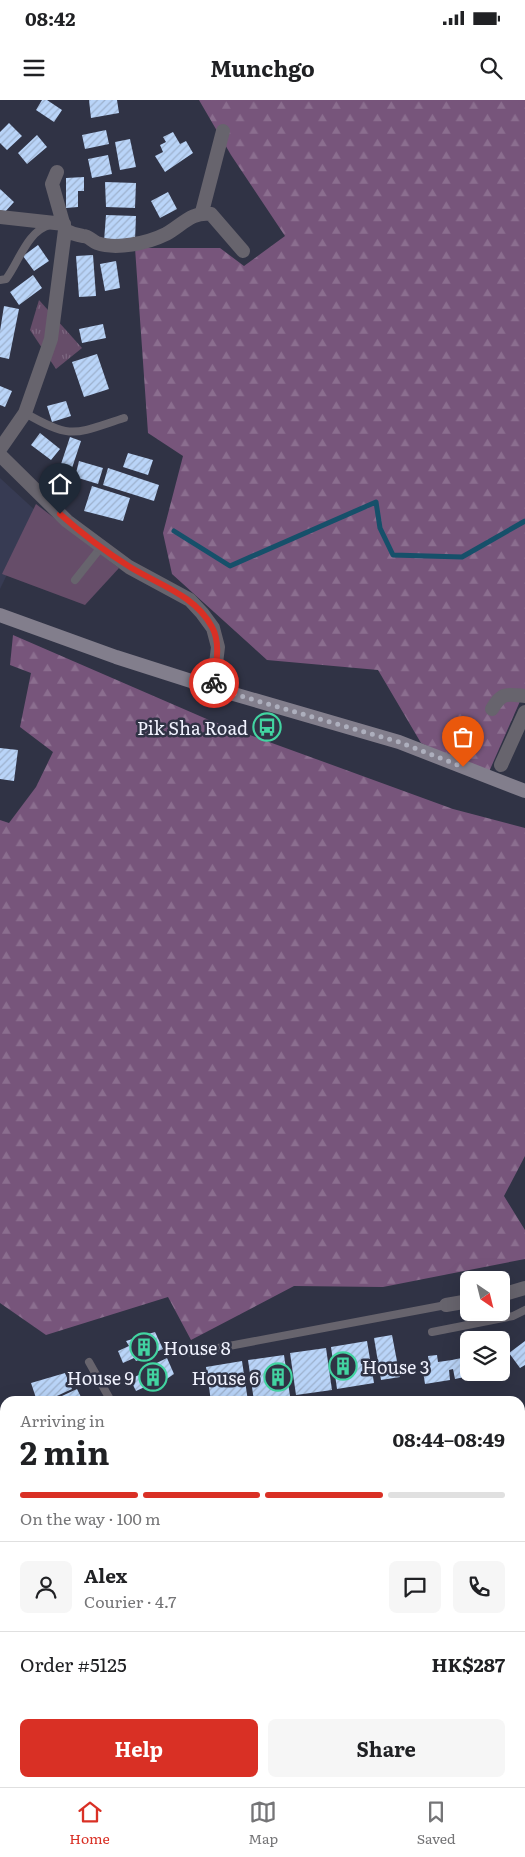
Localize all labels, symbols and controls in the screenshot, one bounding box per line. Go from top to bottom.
text: 08:42 [25,4,75,32]
text: Munchgo [210,51,315,84]
icon: menu [20,54,48,82]
icon: search [477,54,505,82]
pin [39,463,81,514]
icon: home [46,470,74,498]
courier [189,658,239,708]
icon: bike [200,669,228,697]
bus stop icon: Pik Sha Road [252,712,282,742]
place label: Pik Sha Road [137,714,248,741]
pin [442,716,484,767]
icon: bag [449,723,477,751]
north arrow [460,1271,510,1321]
map controls [460,1271,510,1381]
button: layers [460,1331,510,1381]
building icon: House 8 [129,1332,159,1362]
place label: House 8 [163,1334,231,1361]
building icon: House 3 [328,1351,358,1381]
place label: House 3 [362,1353,430,1380]
building icon: House 9 [138,1362,168,1392]
building icon: House 6 [263,1362,293,1392]
place label: House 9 [67,1364,134,1391]
place label: House 6 [191,1364,259,1391]
text: Arriving in [20,1408,105,1432]
text: 08:44–08:49 [393,1425,505,1453]
text: 2 min [20,1427,109,1475]
text: On the way · 100 m [20,1506,160,1530]
button: person [20,1561,72,1613]
text: Alex [84,1561,127,1589]
button: chat [389,1561,441,1613]
button: phone [453,1561,505,1613]
text: Courier · 4.7 [84,1589,176,1613]
text: Order #5125 [20,1650,127,1678]
text: HK$287 [431,1650,505,1678]
button: Help [20,1719,258,1777]
button: Share [268,1719,505,1777]
tab: Home [69,1798,110,1848]
tab: Map [248,1798,278,1848]
tab: Saved [417,1798,456,1848]

